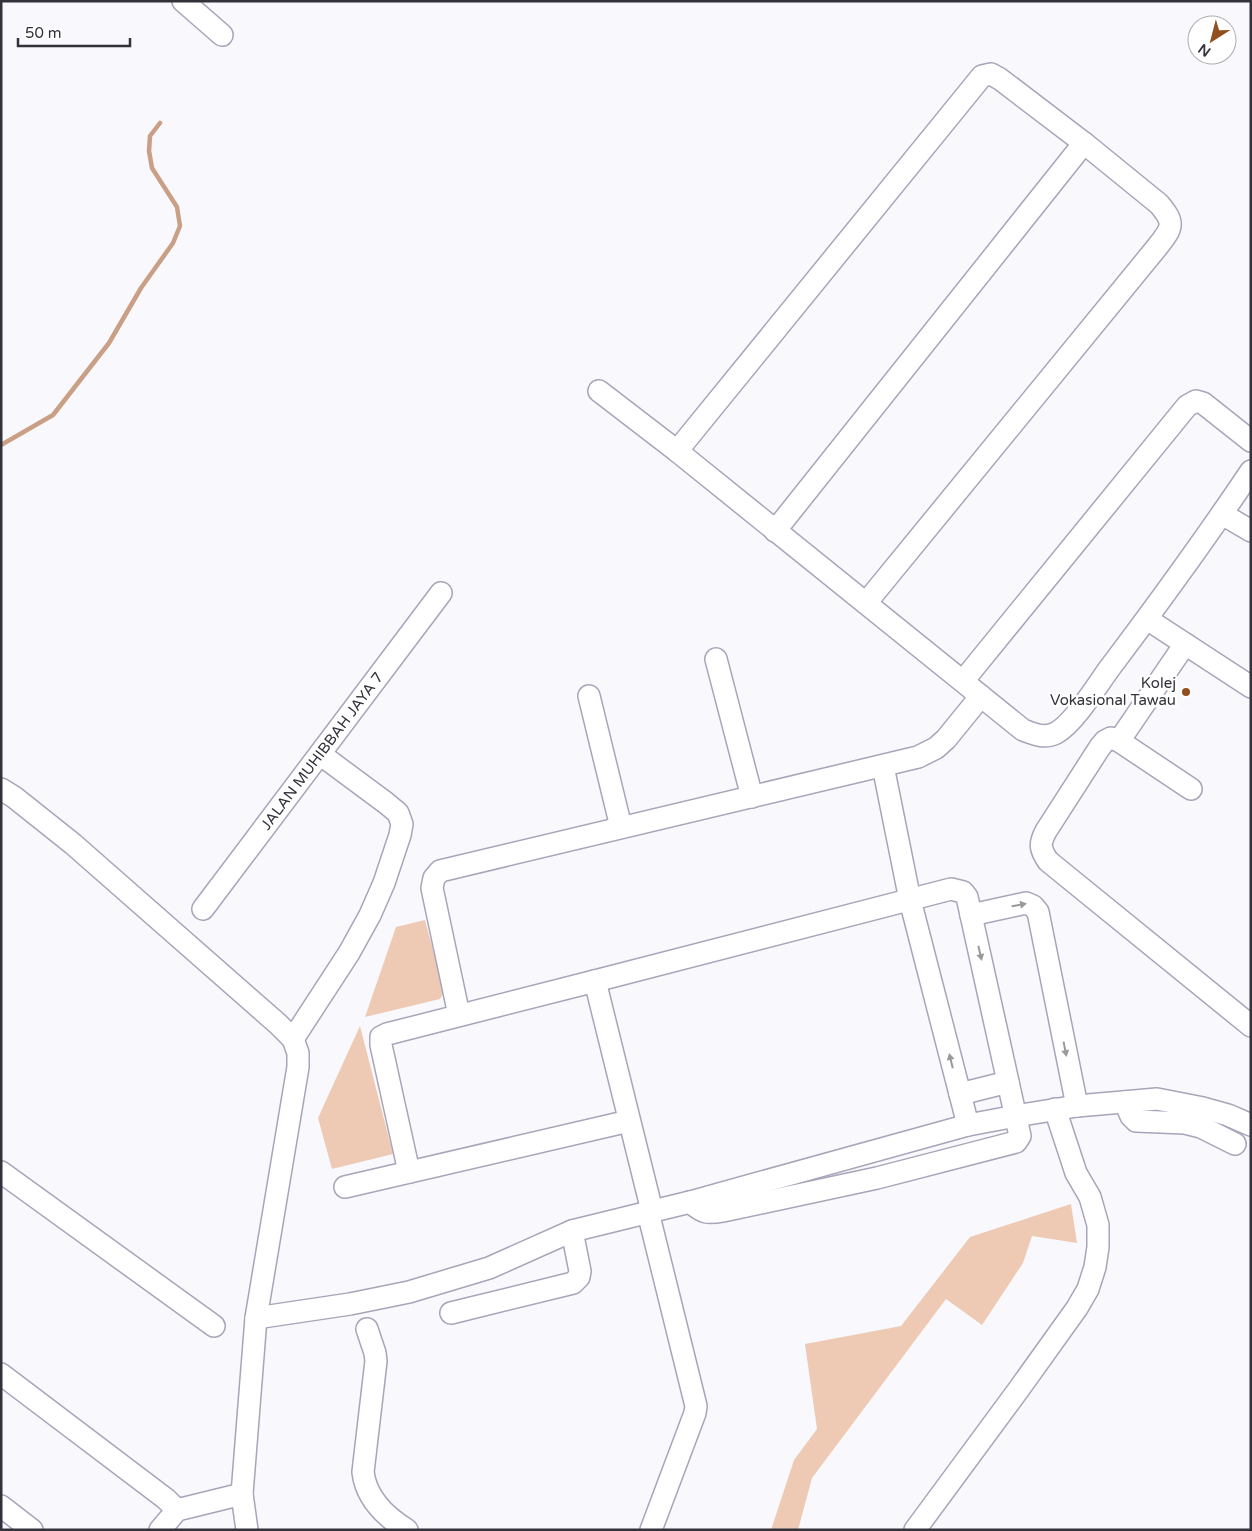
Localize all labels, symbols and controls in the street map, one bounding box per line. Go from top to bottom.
scale bar [18,15,130,47]
north arrow [1187,15,1237,65]
text: 50 m [25,24,62,42]
text: N [1195,40,1214,60]
street label: JALAN MUHIBBAH JAYA 7 [257,669,387,833]
place label: Kolej Vokasional Tawau [1050,674,1176,709]
marker: Kolej Vokasional Tawau [1180,686,1192,698]
one-way arrow [1011,901,1027,909]
one-way arrow [976,945,984,961]
one-way arrow [1062,1041,1070,1057]
one-way arrow [947,1054,955,1069]

